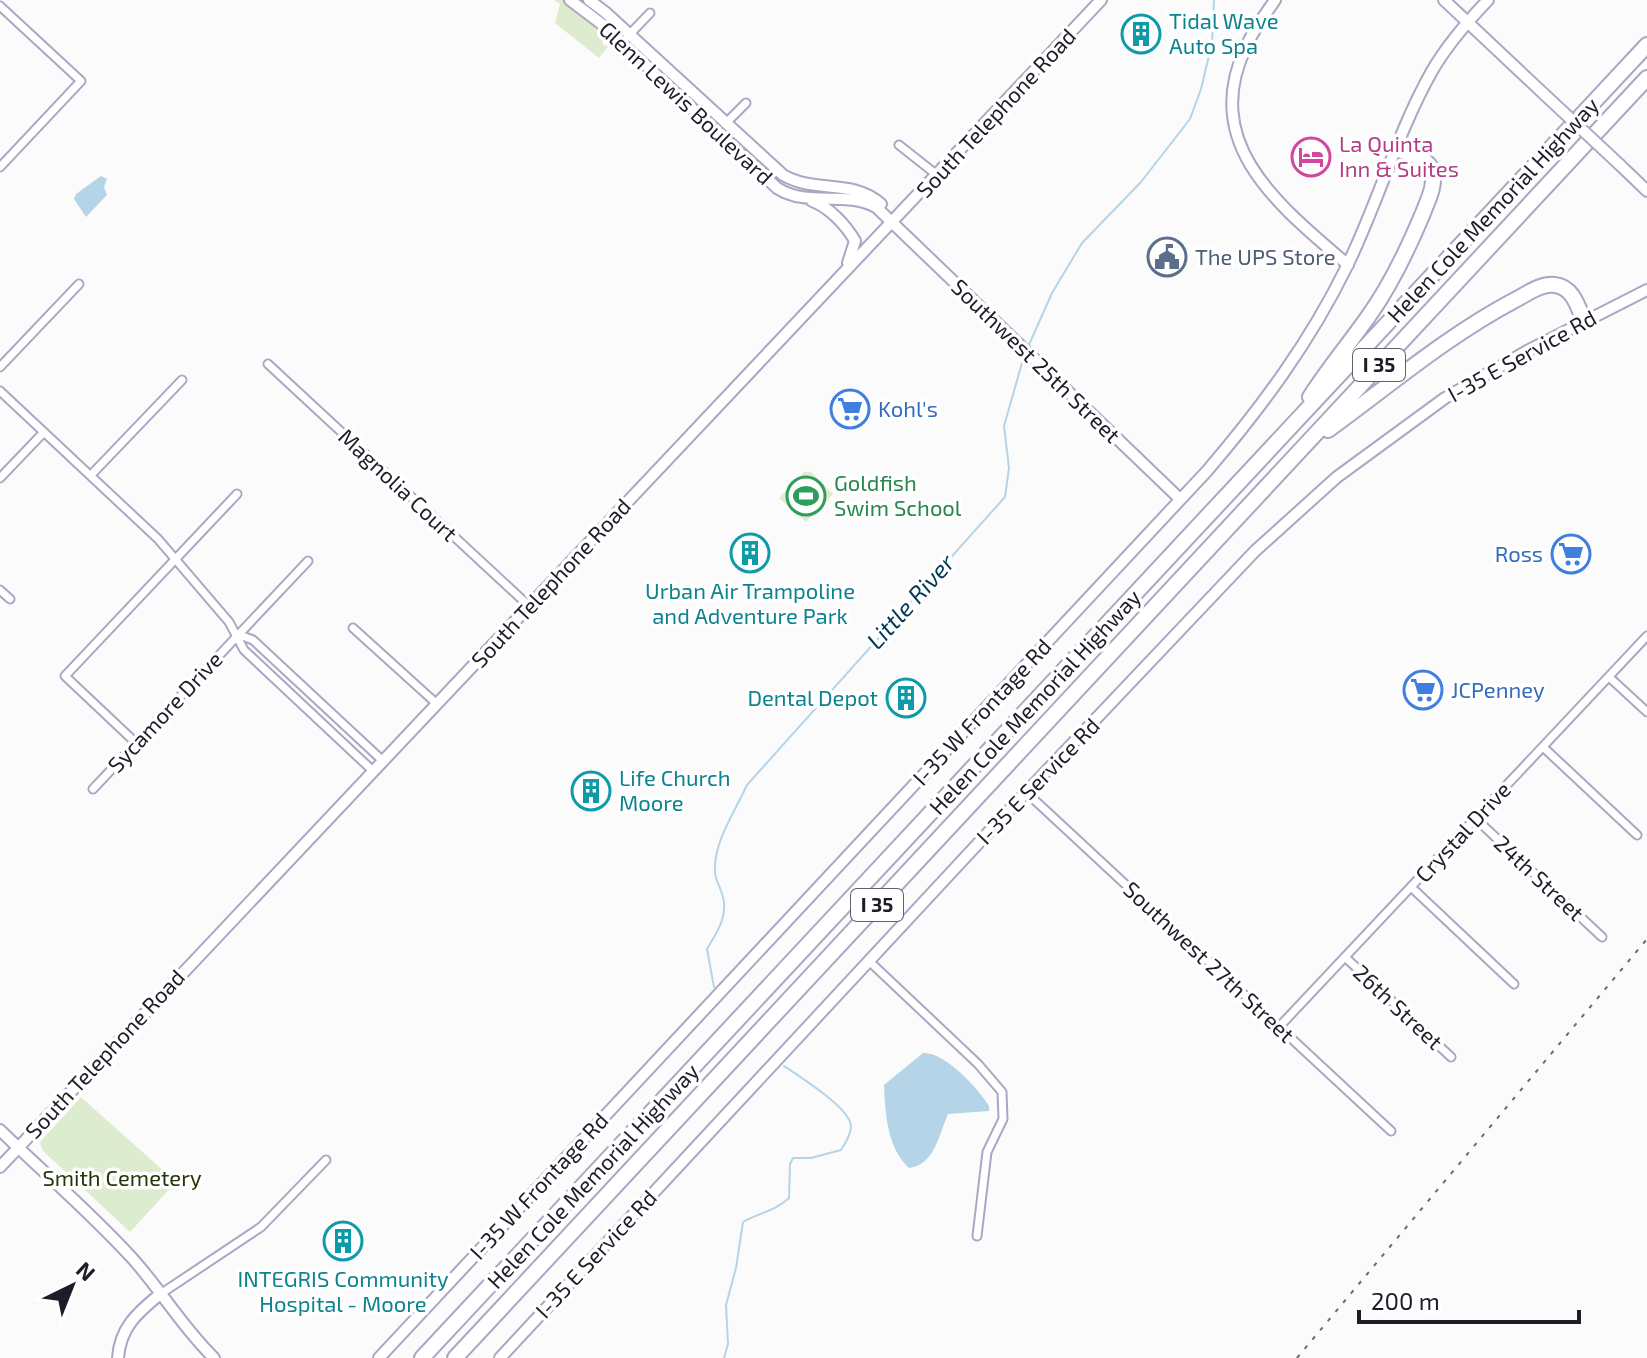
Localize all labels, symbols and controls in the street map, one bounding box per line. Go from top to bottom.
place label: Tidal Wave Auto Spa [1169,7,1279,58]
building icon: Tidal Wave Auto Spa [1120,13,1162,55]
street label: Glenn Lewis Boulevard [595,15,779,189]
street label: South Telephone Road [910,22,1080,202]
street label: Helen Cole Memorial Highway [1381,91,1604,327]
place label: La Quinta Inn & Suites [1339,130,1459,181]
hotel icon: La Quinta Inn & Suites [1290,136,1332,178]
public building icon: The UPS Store [1146,236,1188,278]
place label: The UPS Store [1195,243,1336,269]
street label: Southwest 25th Street [947,273,1126,448]
street label: I-35 E Service Rd [1443,304,1600,407]
road number: I 35 [1353,349,1405,381]
supermarket icon: Kohl's [829,388,871,430]
place label: Kohl's [878,395,938,421]
street label: Magnolia Court [334,423,463,546]
place label: Goldfish Swim School [834,469,962,520]
sports icon: Goldfish Swim School [785,475,827,517]
street label: South Telephone Road [465,492,635,672]
building icon: Urban Air Trampoline and Adventure Park [729,532,771,574]
supermarket icon: Ross [1550,533,1592,575]
place label: Ross [1495,540,1543,566]
water label: Little River [860,547,960,654]
place label: Urban Air Trampoline and Adventure Park [645,577,855,628]
street label: Helen Cole Memorial Highway [923,583,1146,819]
street label: I-35 W Frontage Rd [907,633,1056,790]
street label: Sycamore Drive [102,645,227,777]
supermarket icon: JCPenney [1402,669,1444,711]
place label: JCPenney [1451,676,1545,702]
building icon: Dental Depot [885,677,927,719]
place label: Dental Depot [747,684,878,710]
street label: I-35 E Service Rd [970,712,1104,849]
place label: Life Church Moore [619,764,731,815]
building icon: Life Church Moore [570,770,612,812]
street label: Crystal Drive [1409,776,1515,887]
street label: 24th Street [1489,829,1590,925]
street label: Southwest 27th Street [1119,875,1300,1047]
road number: I 35 [851,889,903,921]
street label: 26th Street [1349,959,1449,1054]
street label: South Telephone Road [19,963,189,1143]
street label: Helen Cole Memorial Highway [481,1057,704,1293]
street label: I-35 W Frontage Rd [464,1107,613,1264]
park label: Smith Cemetery [42,1164,202,1190]
street label: I-35 E Service Rd [529,1184,661,1323]
building icon: INTEGRIS Community Hospital - Moore [322,1220,364,1262]
north arrow [32,1246,112,1326]
text: N [72,1256,101,1286]
place label: INTEGRIS Community Hospital - Moore [237,1265,449,1316]
scale bar [1359,1274,1579,1324]
text: 200 m [1371,1286,1440,1315]

